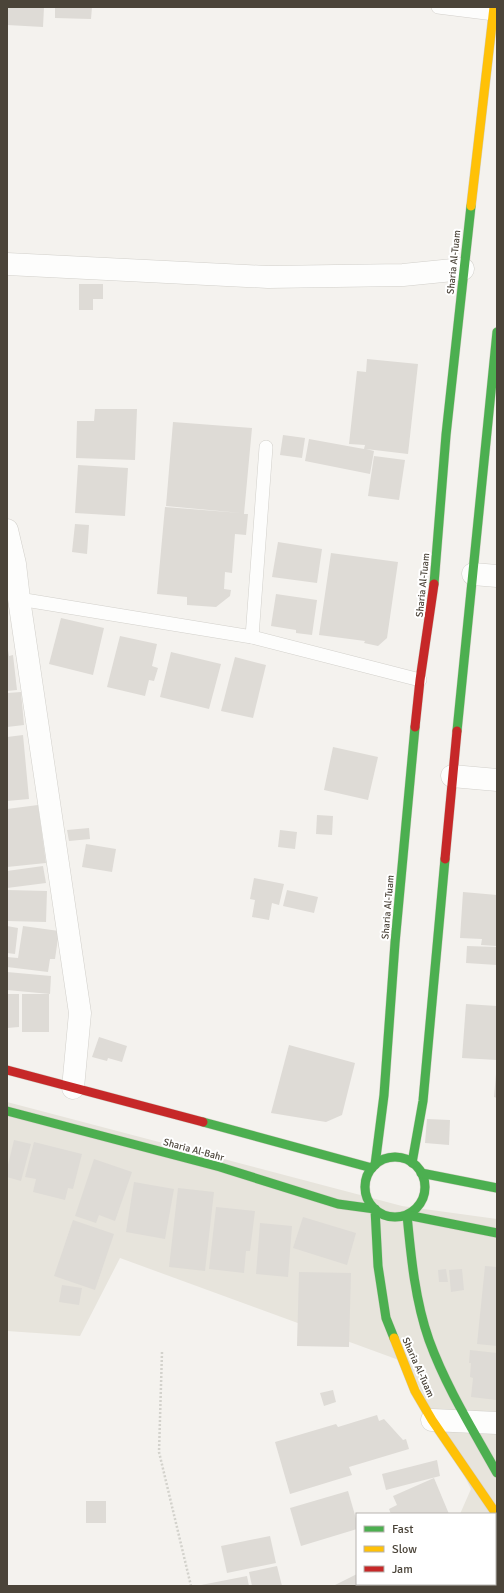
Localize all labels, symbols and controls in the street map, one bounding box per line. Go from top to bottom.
street label: Sharia Al-Tuam [445,229,463,295]
street label: Sharia Al-Tuam [414,552,432,618]
street label: Sharia Al-Tuam [379,874,397,940]
street label: Sharia Al-Bahr [162,1136,226,1164]
street label: Sharia Al-Tuam [400,1336,437,1399]
legend [356,1513,496,1585]
text: Fast [392,1522,413,1537]
text: Slow [392,1542,417,1557]
text: Jam [392,1562,413,1577]

